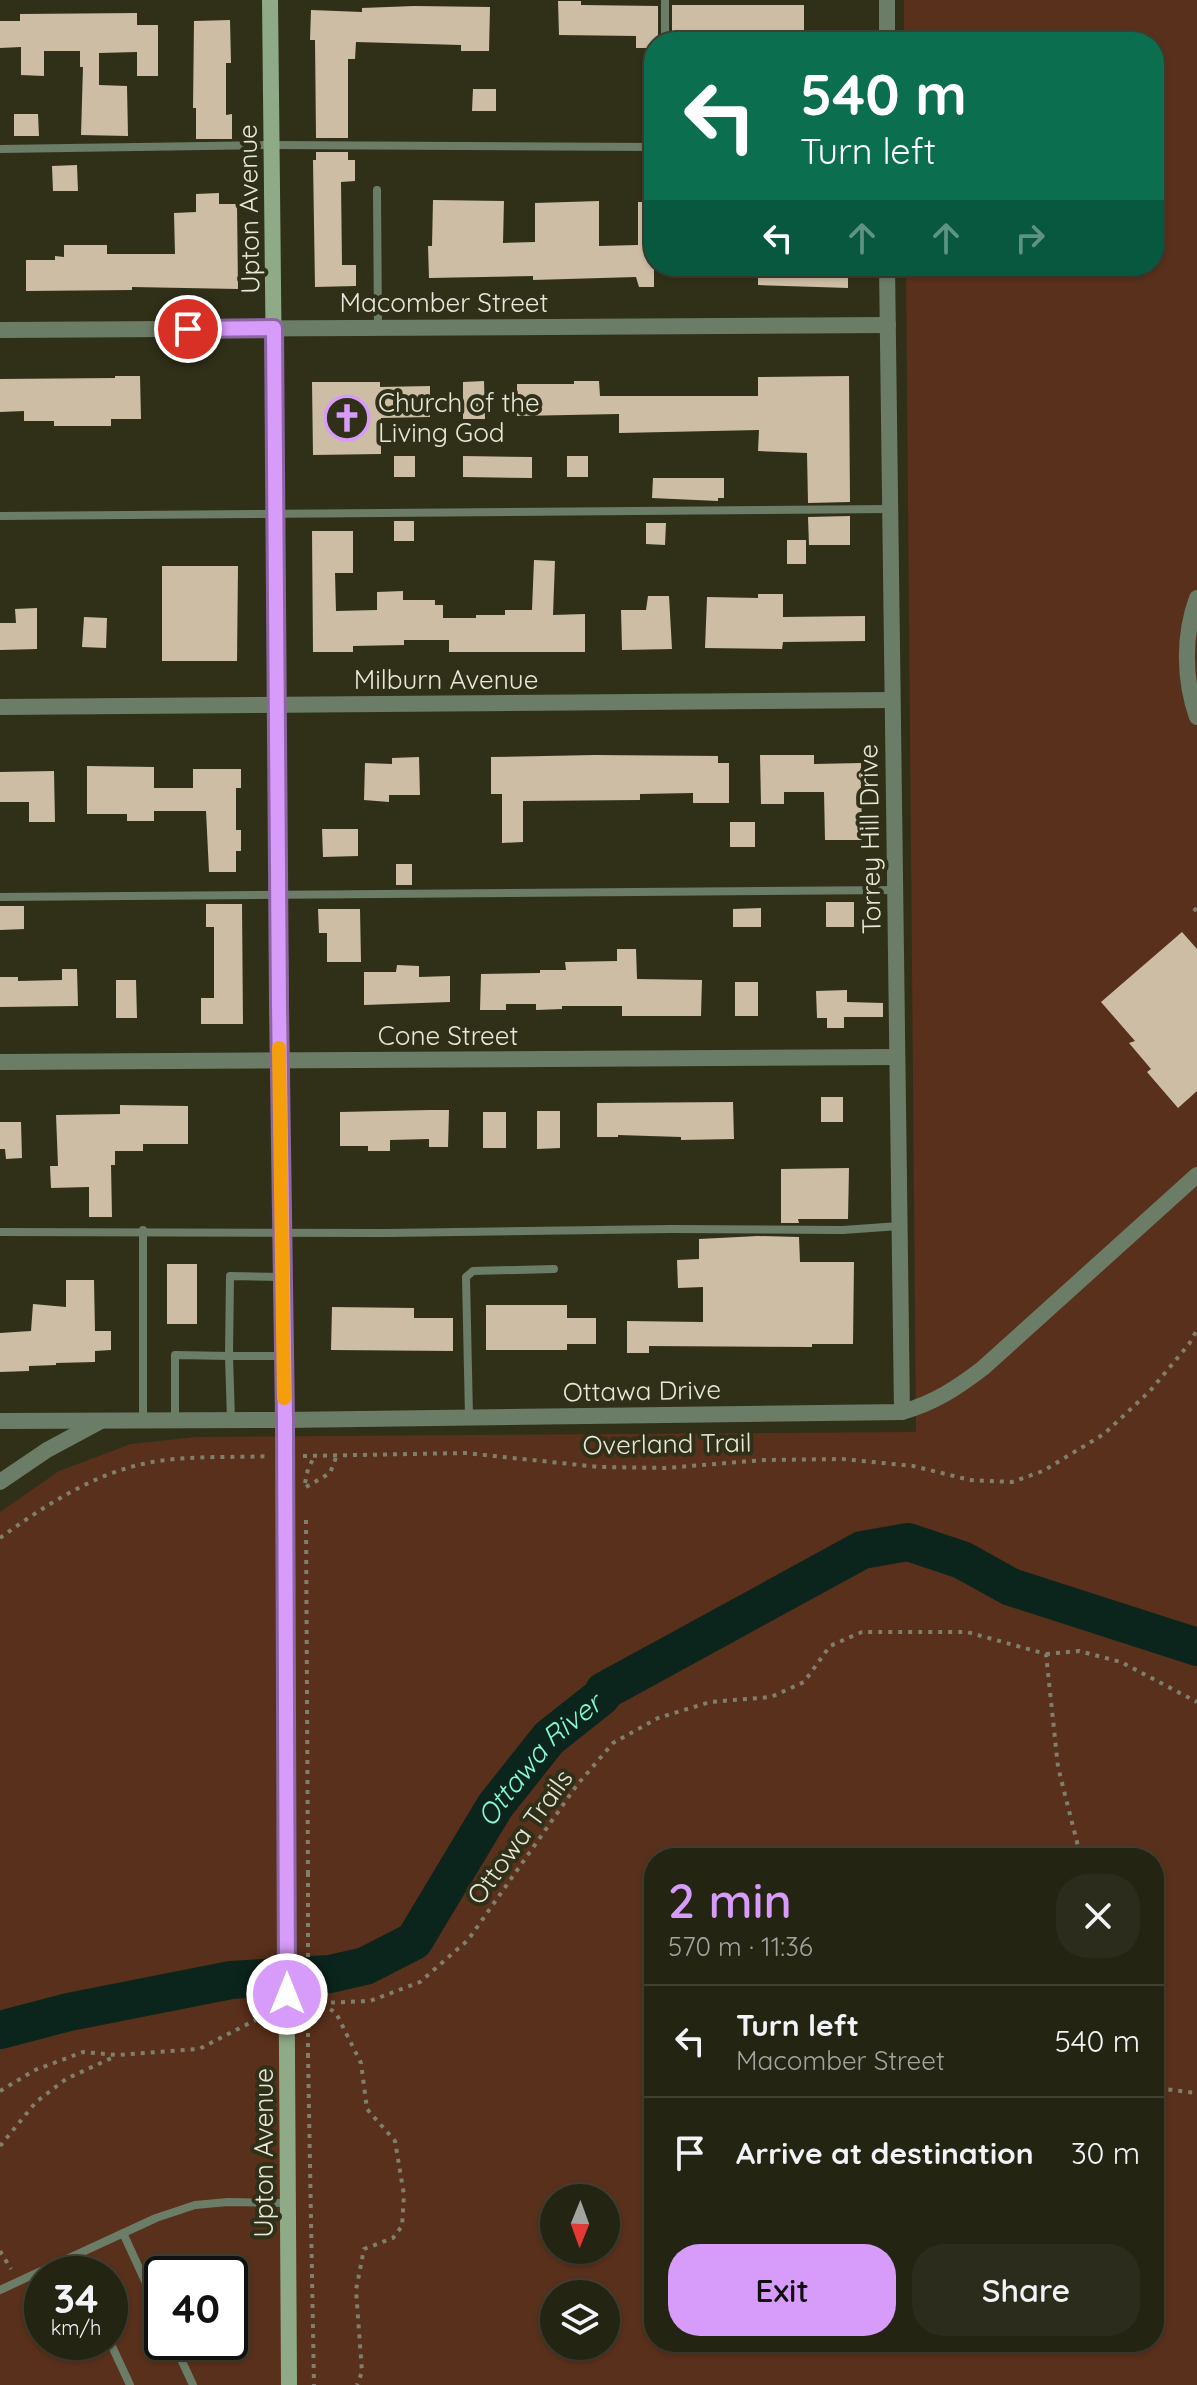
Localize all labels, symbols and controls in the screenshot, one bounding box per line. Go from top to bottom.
text: 540 m [800,59,967,129]
icon: left [668,64,772,168]
street label: Upton Avenue [231,124,266,294]
text: Turn left [800,128,936,173]
icon: left [756,216,800,260]
icon: ahead [840,216,884,260]
icon: ahead [924,216,968,260]
icon: right [1008,216,1052,260]
street label: Macomber Street [340,286,548,319]
pin [154,295,222,363]
icon: arrive [166,307,210,351]
place label: Church of the Living God [378,386,540,449]
church icon: Church of the Living God [323,394,371,442]
street label: Milburn Avenue [354,663,538,696]
street label: Torrey Hill Drive [851,744,888,934]
street label: Cone Street [378,1019,518,1052]
street label: Ottawa Drive [563,1373,721,1408]
street label: Overland Trail [582,1426,752,1461]
water label: Ottawa River [469,1684,610,1832]
street label: Ottowa Trails [460,1763,580,1911]
text: 2 min [668,1870,792,1930]
button: close [1056,1874,1140,1958]
text: 570 m · 11:36 [668,1930,813,1963]
position arrow [245,1952,329,2036]
text: Turn left [736,2006,859,2044]
icon: left [668,2019,712,2063]
text: 540 m [1054,2022,1140,2060]
text: Macomber Street [736,2044,945,2077]
street label: Upton Avenue [247,2068,280,2238]
icon: arrive [668,2131,712,2175]
text: Arrive at destination [736,2134,1034,2172]
text: 30 m [1071,2134,1140,2172]
north arrow [540,2184,620,2264]
map controls [540,2184,620,2360]
button: Exit [668,2244,896,2336]
button: Share [912,2244,1140,2336]
speed limit sign: 40 [144,2256,248,2360]
text: 34 [54,2273,99,2323]
button: layers [540,2280,620,2360]
text: km/h [51,2315,101,2340]

